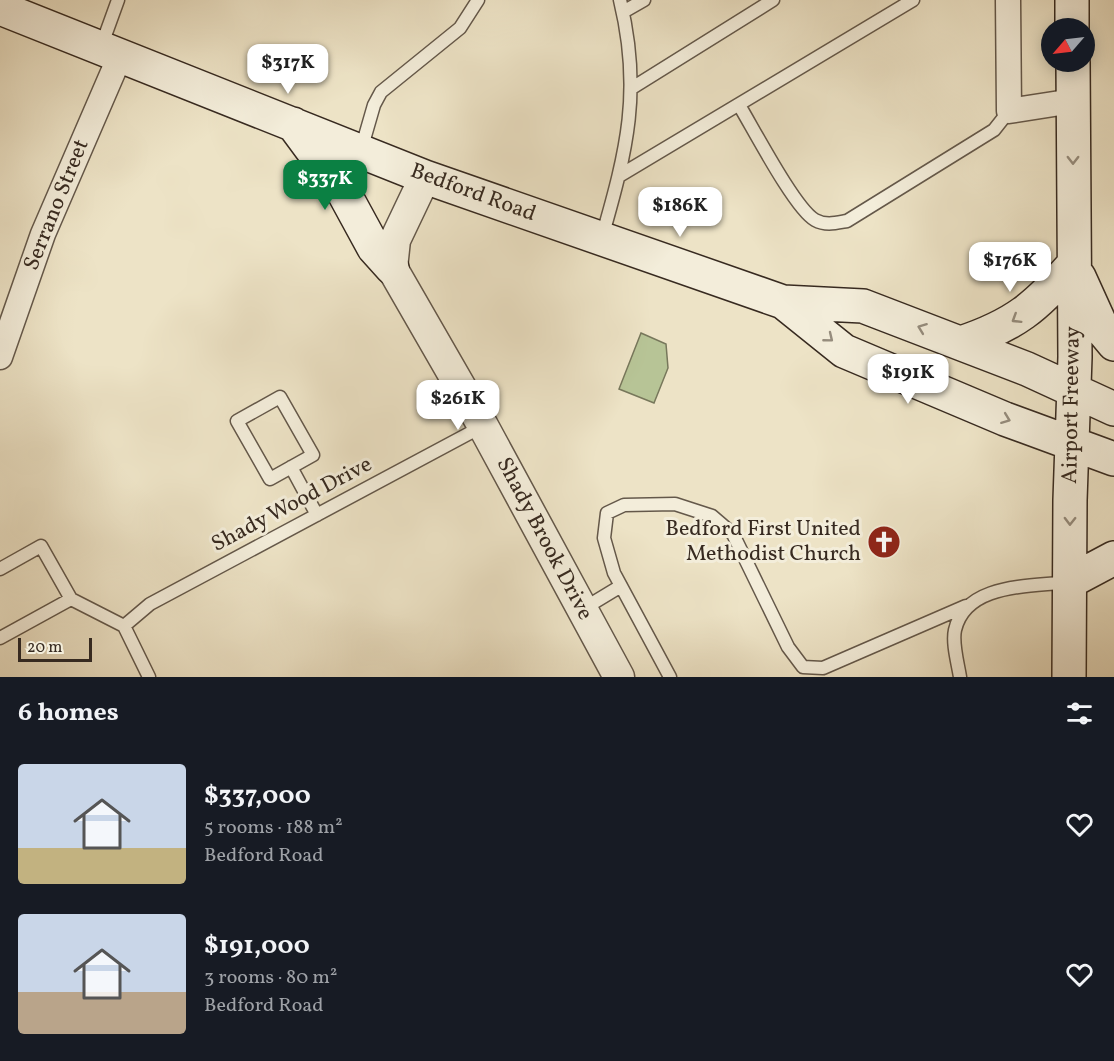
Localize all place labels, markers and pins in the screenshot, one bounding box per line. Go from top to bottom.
pin: $317K [246,44,330,95]
pin: $337K [283,160,367,211]
pin: $186K [638,187,722,238]
pin: $176K [968,242,1052,293]
pin: $191K [866,354,950,405]
pin: $261K [416,380,500,431]
place label: Bedford First United Methodist Church [665,514,861,570]
church icon: Bedford First United Methodist Church [866,524,902,560]

